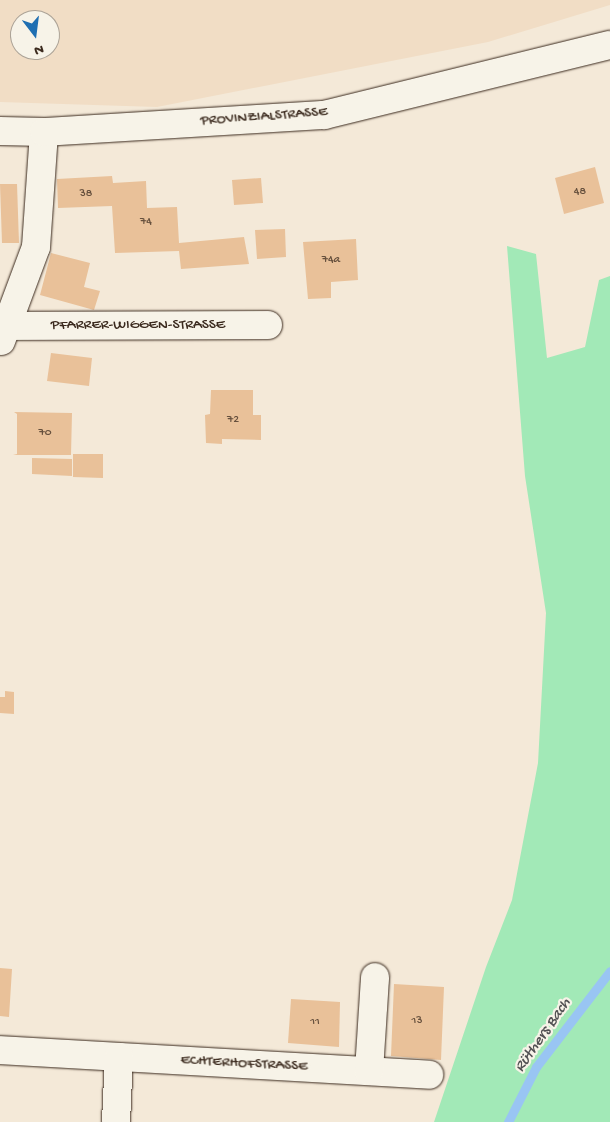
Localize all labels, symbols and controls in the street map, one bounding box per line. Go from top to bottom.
north arrow [10,10,60,60]
text: N [32,40,45,58]
street label: PROVINZIALSTRASSE [200,104,328,130]
house number: 48 [574,186,586,200]
house number: 38 [80,188,92,202]
house number: 74 [140,216,152,230]
house number: 74a [322,254,340,268]
street label: PFARRER-WIGGEN-STRASSE [51,317,225,335]
house number: 72 [227,414,239,428]
house number: 70 [38,427,52,441]
water label: Rüthers Bach [512,995,576,1077]
house number: 13 [411,1015,423,1029]
house number: 11 [310,1016,320,1030]
street label: ECHTERHOFSTRASSE [180,1052,308,1076]

